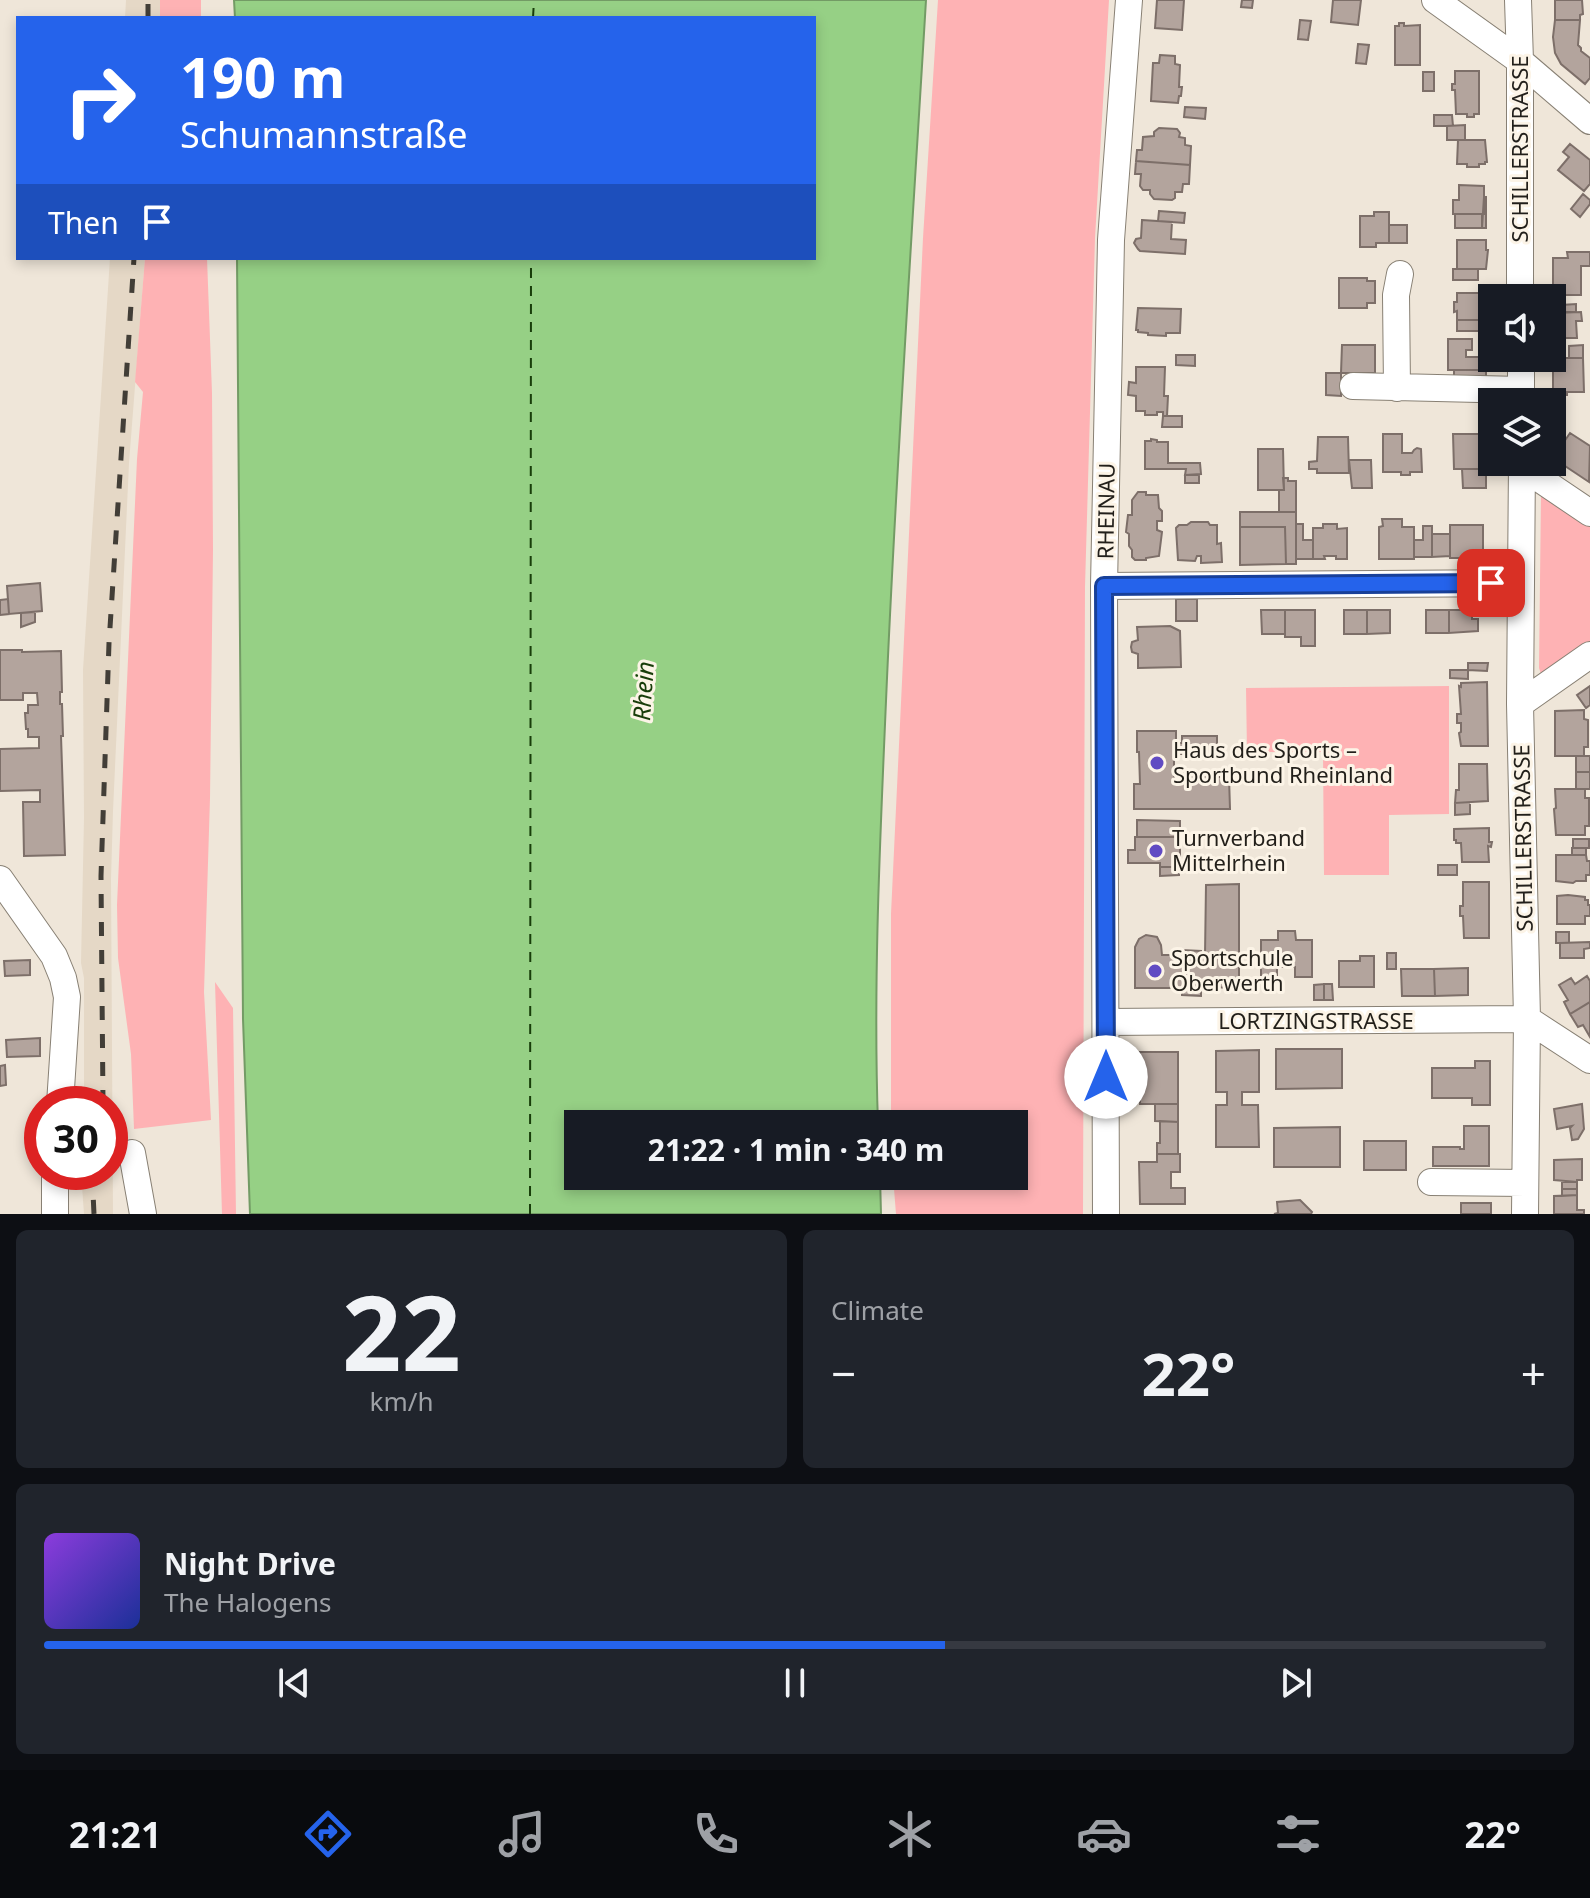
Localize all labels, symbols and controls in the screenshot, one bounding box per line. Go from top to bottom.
text: 190 m [180,38,345,114]
icon: right [48,48,152,152]
street label: SCHILLERSTRASSE [1504,55,1534,243]
text: Schumannstraße [180,110,468,159]
icon: arrive [135,200,179,244]
text: Then [48,202,119,243]
map controls [1478,284,1566,476]
button: sound [1478,284,1566,372]
button: layers [1478,388,1566,476]
street label: RHEINAU [1089,462,1121,560]
pin [1457,549,1525,617]
icon: arrive [1469,561,1513,605]
water label: Rhein [624,660,661,722]
place label: Haus des Sports – Sportbund Rheinland [1173,734,1393,789]
street label: SCHILLERSTRASSE [1505,744,1539,932]
marker: Haus des Sports – Sportbund Rheinland [1148,754,1166,772]
place label: Turnverband Mittelrhein [1172,822,1305,877]
marker: Turnverband Mittelrhein [1147,842,1165,860]
place label: Sportschule Oberwerth [1171,942,1293,997]
marker: Sportschule Oberwerth [1146,962,1164,980]
street label: LORTZINGSTRASSE [1218,1005,1414,1035]
position arrow [1064,1035,1148,1119]
speed limit sign: 30 [24,1086,128,1190]
text: 21:22 · 1 min · 340 m [648,1129,944,1170]
text: 22 [342,1260,461,1401]
text: Climate [831,1292,924,1328]
text: 22° [1141,1332,1236,1414]
text: − [831,1343,856,1403]
text: + [1521,1343,1546,1403]
text: km/h [370,1383,433,1419]
text: Night Drive [164,1543,336,1584]
text: The Halogens [164,1584,331,1620]
icon: previous [272,1661,316,1705]
icon: pause [773,1661,817,1705]
icon: next [1274,1661,1318,1705]
icon: directions [300,1806,356,1862]
icon: music [494,1806,550,1862]
icon: phone [688,1806,744,1862]
icon: climate [882,1806,938,1862]
icon: car [1076,1806,1132,1862]
icon: filters [1270,1806,1326,1862]
text: 21:21 [69,1810,162,1859]
text: 22° [1464,1810,1521,1859]

